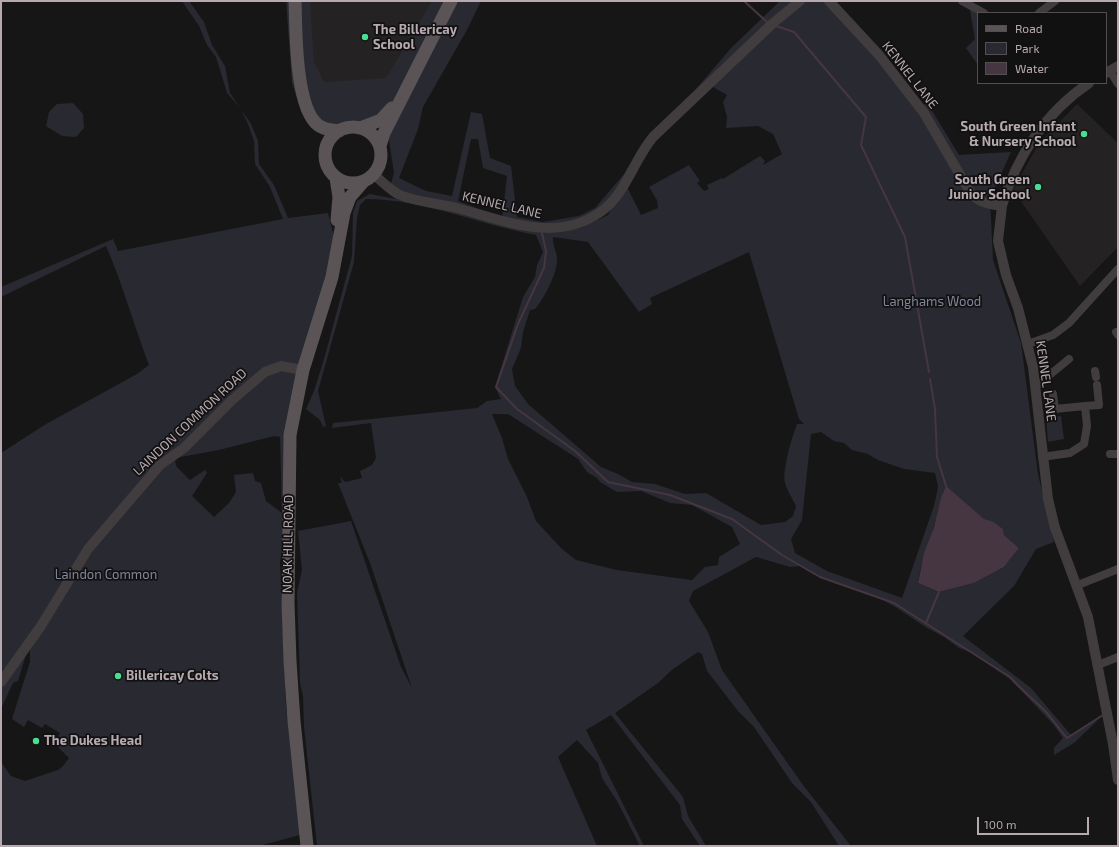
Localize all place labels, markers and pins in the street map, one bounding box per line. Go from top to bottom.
place label: The Billericay School [373,22,457,53]
marker: The Billericay School [360,32,370,42]
place label: South Green Infant & Nursery School [961,119,1076,150]
marker: South Green Infant & Nursery School [1079,129,1089,139]
place label: South Green Junior School [948,172,1030,203]
marker: South Green Junior School [1033,182,1043,192]
place label: Billericay Colts [126,668,219,684]
marker: Billericay Colts [113,671,123,681]
place label: The Dukes Head [44,733,142,749]
marker: The Dukes Head [31,736,41,746]

